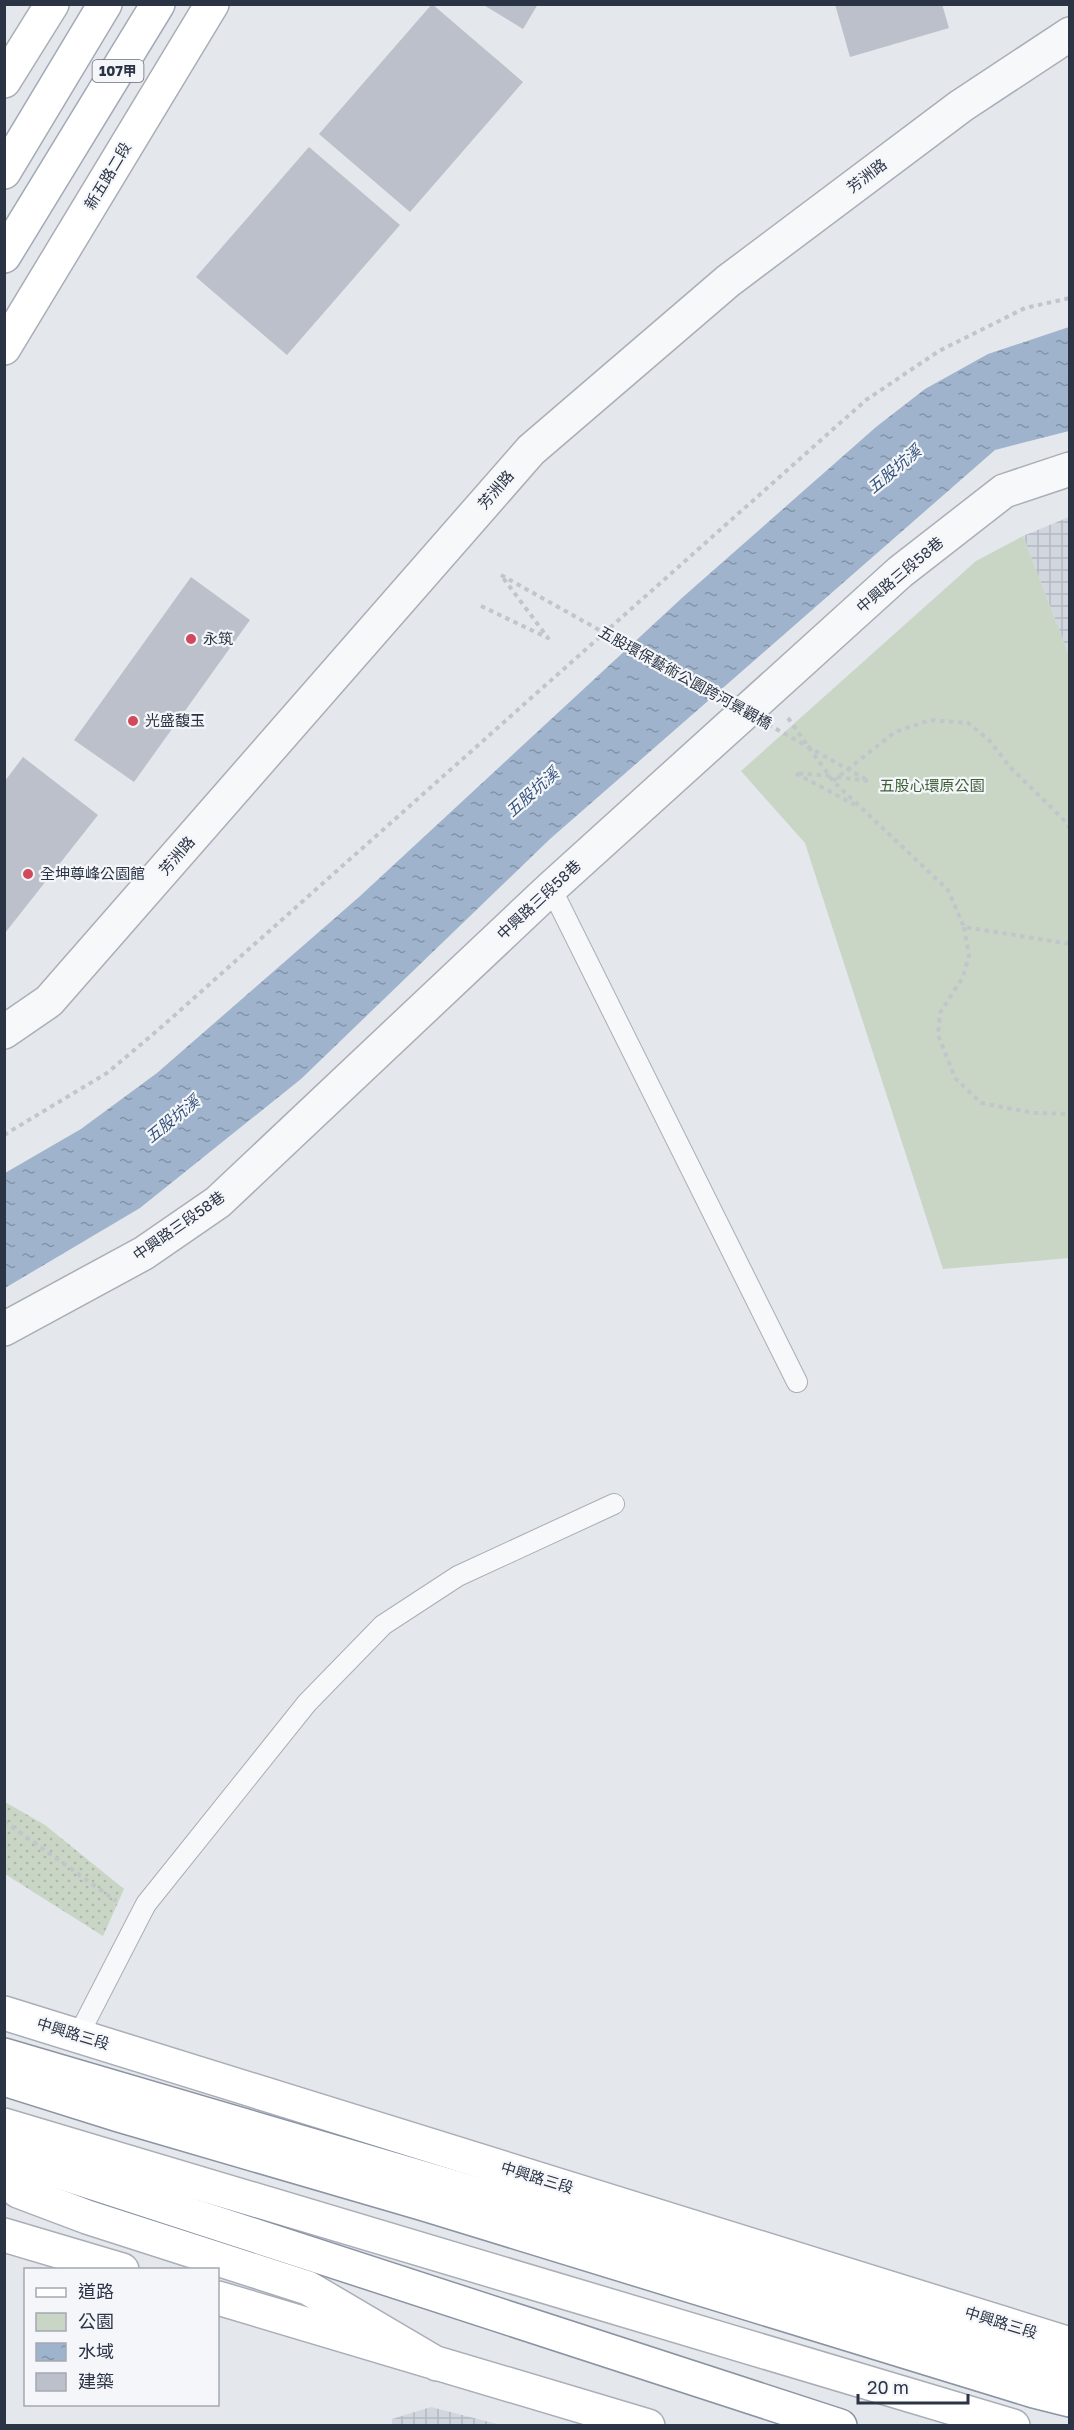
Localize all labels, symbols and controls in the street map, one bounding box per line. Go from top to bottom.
road number: 107甲 [92,60,144,82]
street label: 新五路二段 [80,139,134,212]
street label: 芳洲路 [843,154,890,196]
water label: 五股坑溪 [863,439,926,497]
street label: 芳洲路 [474,466,517,512]
street label: 中興路三段58巷 [852,533,946,616]
street label: 五股環保藝術公園跨河景觀橋 [596,622,775,732]
place label: 永筑 [203,629,233,647]
marker: 永筑 [184,632,198,646]
place label: 光盛馥玉 [145,711,205,729]
marker: 光盛馥玉 [126,714,140,728]
water label: 五股坑溪 [502,762,564,821]
park label: 五股心環原公園 [879,776,985,794]
street label: 芳洲路 [155,832,198,878]
street label: 中興路三段58巷 [493,856,584,943]
place label: 全坤尊峰公園館 [40,864,145,882]
marker: 全坤尊峰公園館 [21,867,35,881]
water label: 五股坑溪 [141,1090,205,1147]
street label: 中興路三段58巷 [129,1187,228,1263]
street label: 中興路三段 [35,2013,112,2053]
street label: 中興路三段 [499,2157,576,2197]
legend [24,2268,219,2406]
text: 道路 [78,2280,114,2302]
street label: 中興路三段 [963,2302,1040,2342]
text: 公園 [78,2310,114,2332]
text: 水域 [78,2340,114,2362]
scale bar [858,2367,968,2405]
text: 建築 [78,2370,114,2392]
text: 20 m [867,2376,909,2398]

